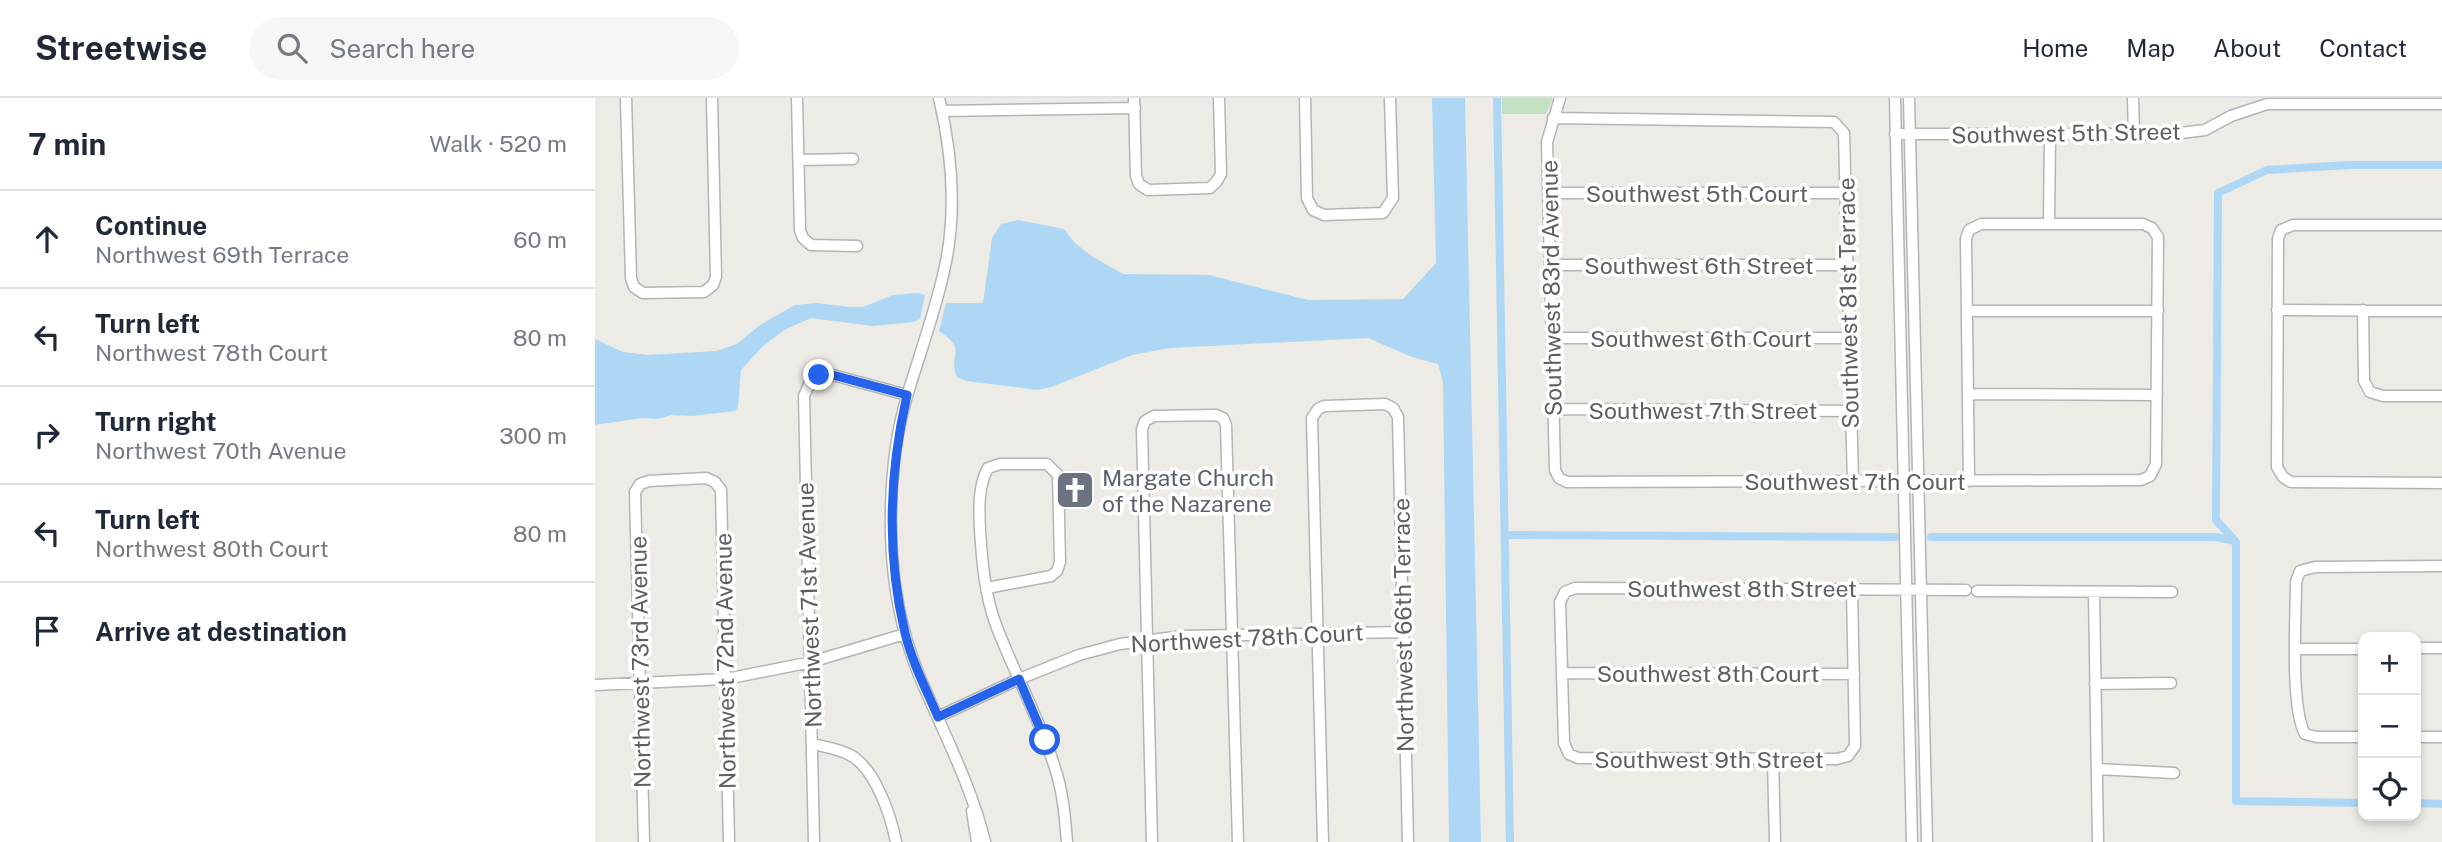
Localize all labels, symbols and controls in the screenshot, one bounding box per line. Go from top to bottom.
search box [249,17,739,80]
text: Streetwise [35,29,207,67]
icon: search [273,29,311,67]
text: Search here [329,33,475,64]
text: Home [2022,34,2088,62]
text: Map [2126,34,2175,62]
text: About [2213,34,2281,62]
text: Contact [2319,34,2407,62]
street label: Southwest 5th Street [1951,117,2181,149]
text: 7 min [28,126,106,162]
text: Walk · 520 m [429,130,567,157]
street label: Southwest 83rd Avenue [1535,160,1567,416]
street label: Southwest 81st Terrace [1832,177,1864,429]
street label: Southwest 5th Court [1586,180,1808,207]
text: Continue [95,210,207,241]
icon: ahead [28,220,66,258]
text: 60 m [513,226,567,253]
text: Northwest 69th Terrace [95,241,349,268]
street label: Southwest 6th Street [1584,252,1814,279]
text: Turn left [95,308,200,339]
icon: left [28,318,66,356]
text: 80 m [513,324,567,351]
street label: Southwest 6th Court [1590,325,1812,352]
text: Northwest 78th Court [95,339,328,366]
route end [803,359,834,390]
street label: Southwest 7th Street [1589,397,1817,424]
text: Turn right [95,406,217,437]
icon: right [28,416,66,454]
text: 300 m [499,422,567,449]
text: Northwest 70th Avenue [95,437,346,464]
place label: Margate Church of the Nazarene [1102,464,1274,517]
street label: Southwest 7th Court [1744,468,1966,495]
church icon: Margate Church of the Nazarene [1054,469,1096,511]
street label: Northwest 71st Avenue [791,482,827,728]
street label: Northwest 66th Terrace [1387,498,1419,752]
text: Turn left [95,504,200,535]
icon: left [28,514,66,552]
text: 80 m [513,520,567,547]
street label: Northwest 72nd Avenue [709,533,741,789]
text: Northwest 80th Court [95,535,329,562]
street label: Northwest 73rd Avenue [624,536,656,788]
street label: Southwest 8th Street [1627,575,1857,602]
icon: arrive [28,612,66,650]
text: Arrive at destination [95,616,347,647]
street label: Northwest 78th Court [1130,618,1364,658]
map controls [2358,632,2421,821]
button: + [2358,632,2421,695]
street label: Southwest 8th Court [1597,660,1819,687]
button: − [2358,695,2421,758]
route start [1029,724,1060,755]
street label: Southwest 9th Street [1594,746,1824,773]
button: locate [2358,758,2421,821]

